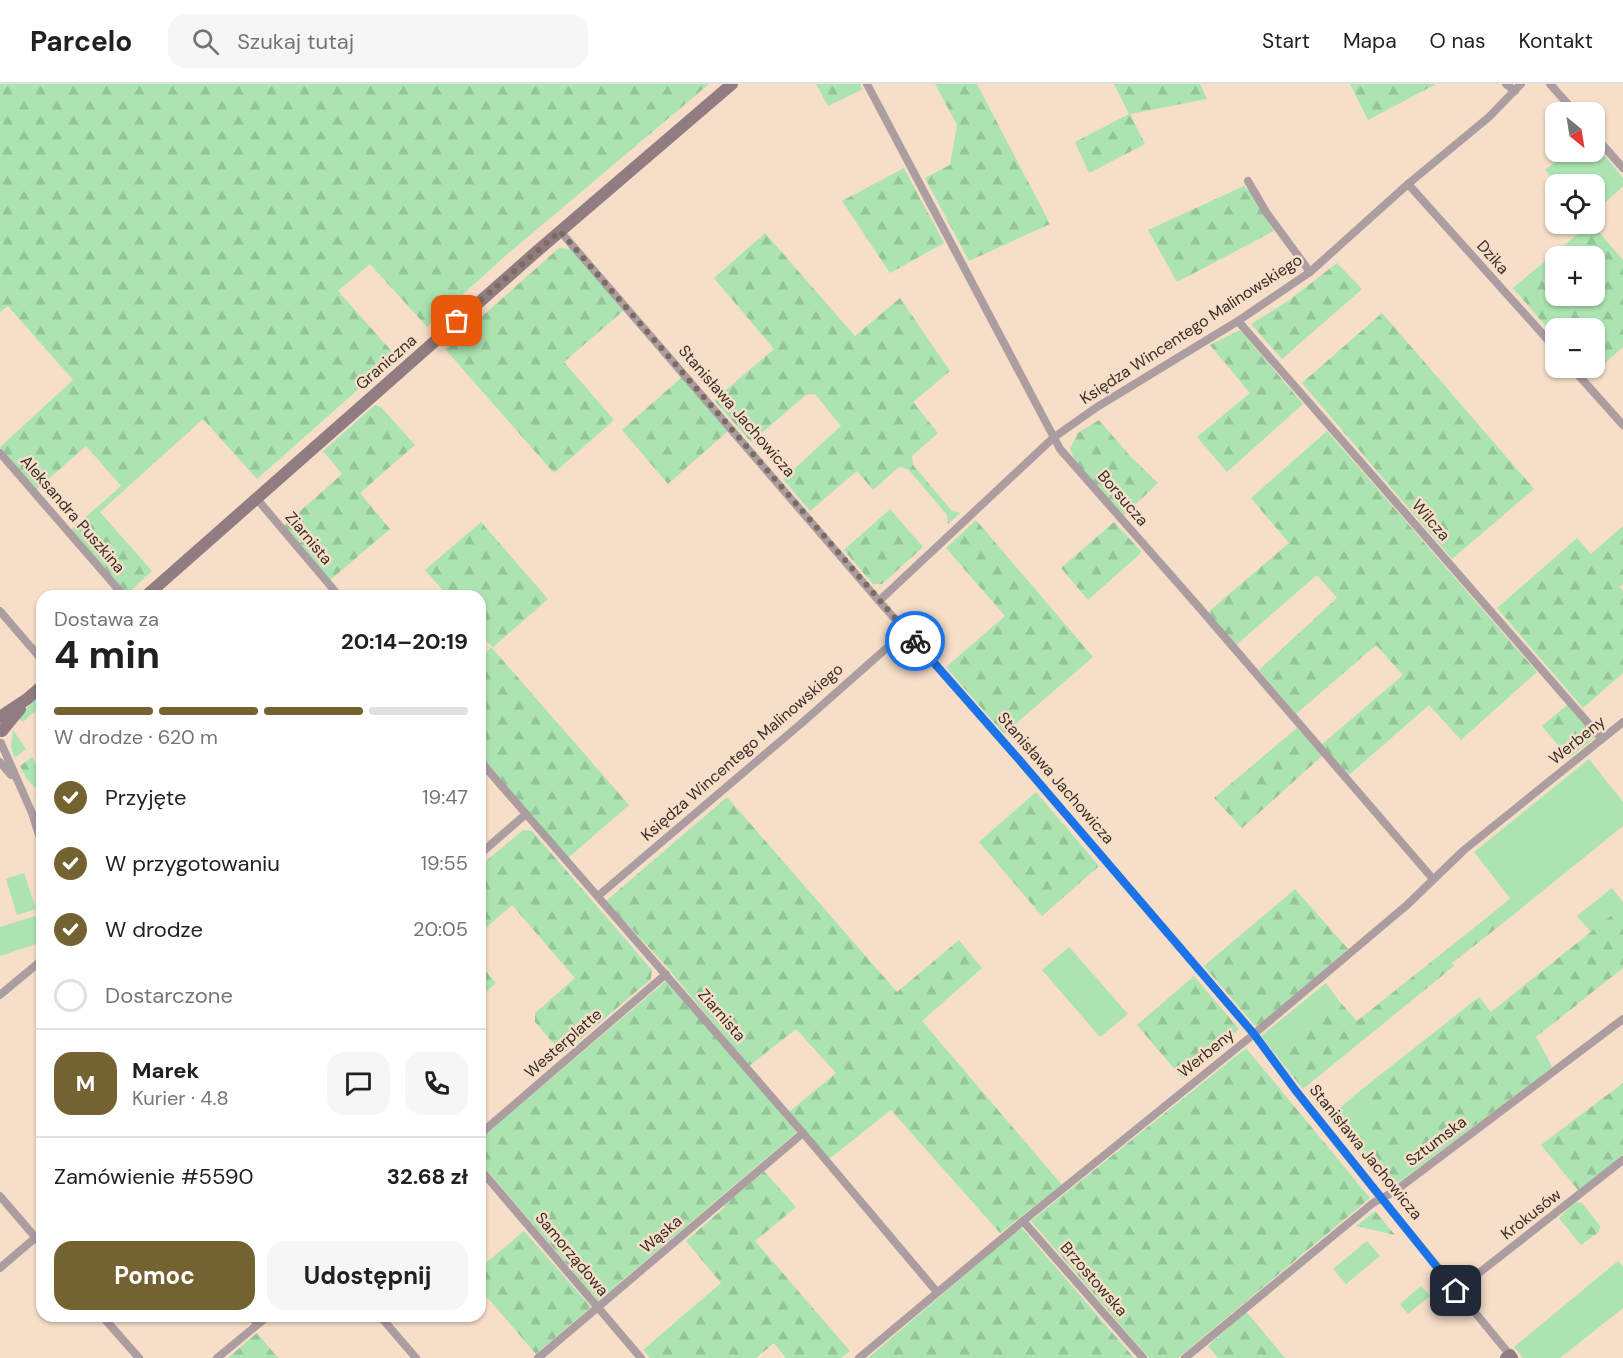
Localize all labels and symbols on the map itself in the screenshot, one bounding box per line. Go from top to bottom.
north arrow [1545,102,1605,162]
street label: Dzika [1472,236,1514,278]
street label: Księdza Wincentego Malinowskiego [1076,249,1306,409]
pin [431,295,482,346]
street label: Graniczna [351,330,421,394]
street label: Stanisława Jachowicza [674,341,800,481]
street label: Aleksandra Puszkina [16,451,130,577]
street label: Borsucza [1093,466,1153,530]
street label: Wilcza [1407,495,1455,545]
street label: Ziarnista [281,507,337,569]
courier [885,611,945,671]
street label: Księdza Wincentego Malinowskiego [637,658,847,846]
street label: Stanisława Jachowicza [993,708,1119,848]
street label: Werbeny [1545,711,1610,769]
street label: Ziarnista [693,984,751,1046]
street label: Westerplatte [520,1004,606,1082]
street label: Werbeny [1174,1024,1239,1082]
street label: Stanisława Jachowicza [1305,1080,1427,1224]
street label: Sztumska [1401,1111,1471,1171]
street label: Krokusów [1497,1184,1565,1244]
street label: Samorządowa [531,1208,613,1300]
street label: Wąska [636,1210,686,1258]
street label: Brzostowska [1056,1237,1132,1321]
pin [1430,1265,1481,1316]

